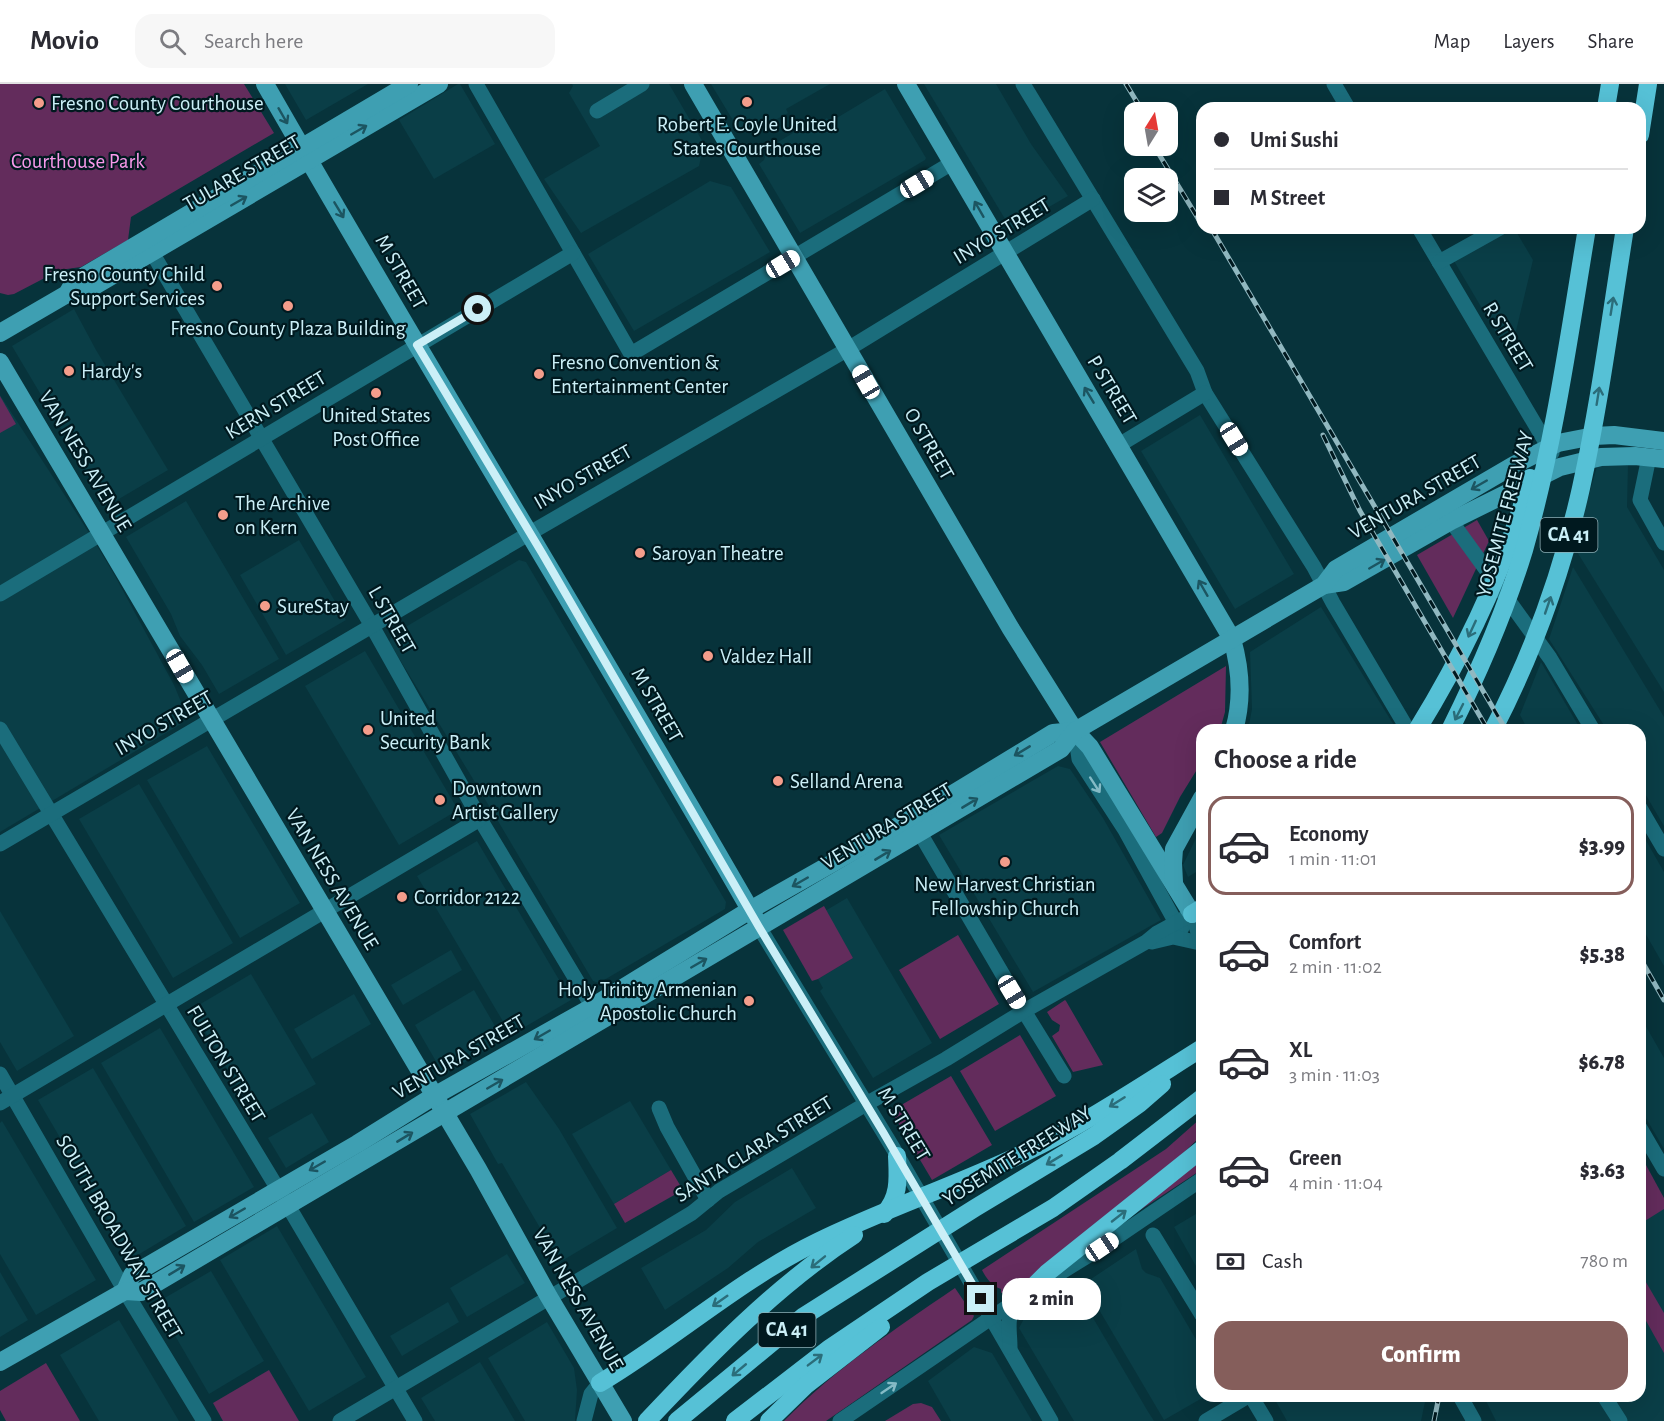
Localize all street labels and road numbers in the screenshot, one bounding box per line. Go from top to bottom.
street label: TULARE STREET [180,131,304,215]
street label: INYO STREET [950,194,1054,268]
street label: M STREET [371,231,431,313]
street label: R STREET [1479,299,1537,375]
street label: P STREET [1083,352,1141,428]
street label: KERN STREET [222,367,330,443]
street label: VAN NESS AVENUE [35,387,135,535]
street label: O STREET [900,405,958,483]
street label: YOSEMITE FREEWAY [1473,429,1537,599]
street label: INYO STREET [530,441,636,513]
street label: VENTURA STREET [1345,451,1485,543]
road number: CA 41 [1540,518,1598,552]
street label: L STREET [364,583,420,657]
street label: M STREET [627,664,687,746]
street label: INYO STREET [111,687,217,759]
street label: VENTURA STREET [818,779,956,873]
street label: VAN NESS AVENUE [282,805,382,953]
street label: FULTON STREET [183,1002,269,1126]
street label: VENTURA STREET [389,1011,529,1103]
street label: M STREET [874,1083,934,1165]
street label: SANTA CLARA STREET [671,1092,837,1206]
street label: YOSEMITE FREEWAY [939,1102,1095,1210]
street label: SOUTH BROADWAY STREET [52,1131,186,1343]
street label: VAN NESS AVENUE [529,1224,627,1374]
road number: CA 41 [758,1313,816,1347]

